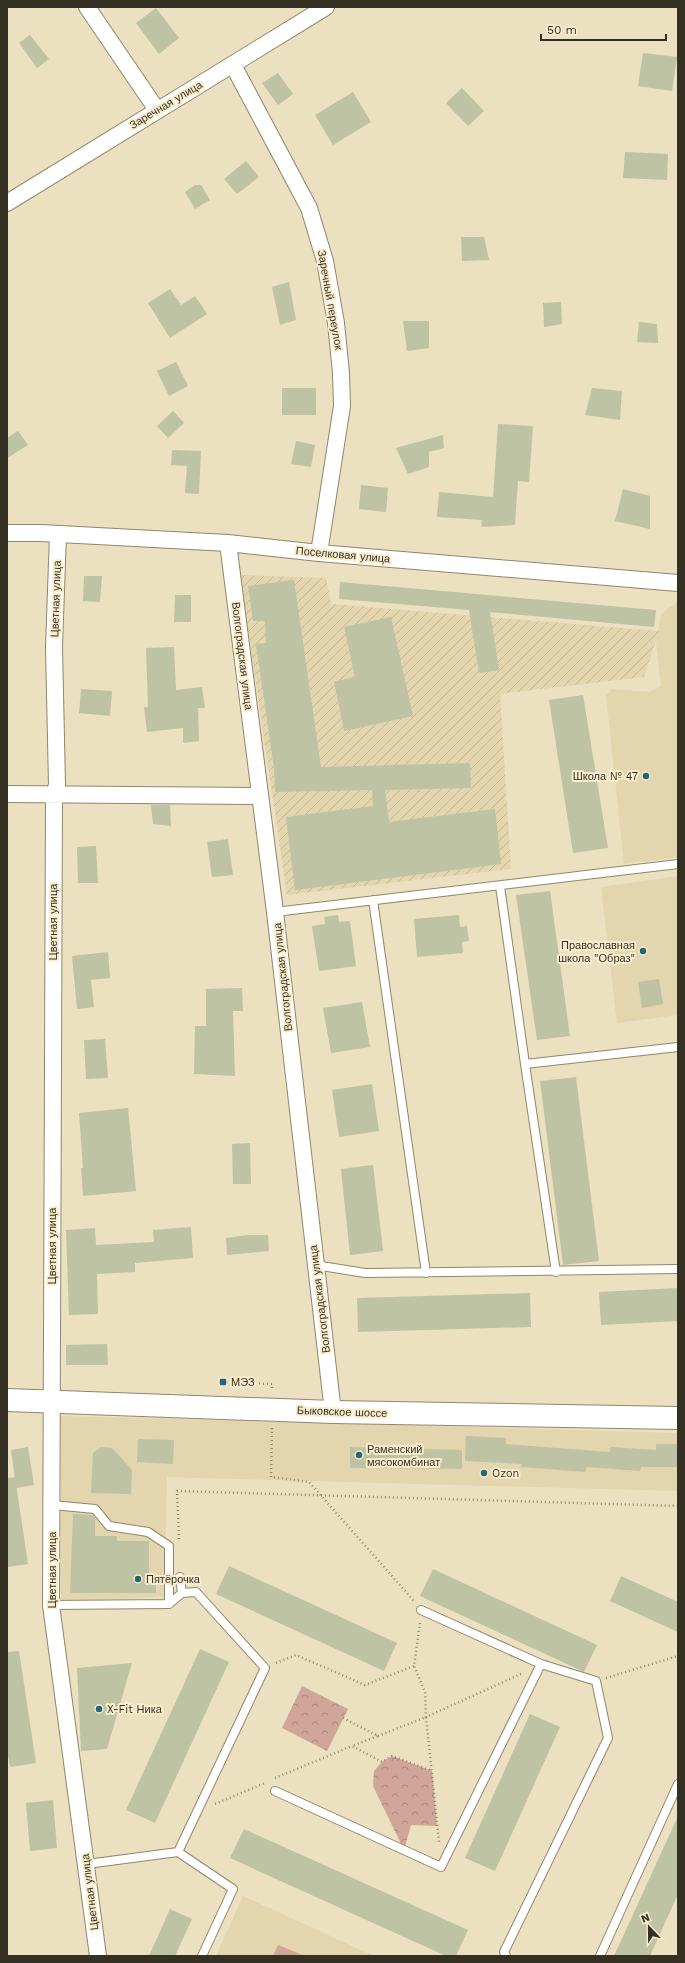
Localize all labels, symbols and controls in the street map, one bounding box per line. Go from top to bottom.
scale bar [541,16,666,42]
text: 50 m [547,23,577,37]
street label: Заречная улица [127,78,205,132]
street label: Заречный переулок [315,249,345,351]
street label: Поселковая улица [295,544,392,566]
street label: Цветная улица [48,560,64,638]
street label: Волгоградская улица [229,601,255,712]
place label: Школа № 47 [573,770,638,783]
marker: Школа № 47 [641,771,651,781]
street label: Цветная улица [47,883,60,960]
street label: Волгоградская улица [271,921,295,1032]
place label: Православная школа "Образ" [558,939,635,965]
marker: Православная школа "Образ" [638,946,648,956]
street label: Цветная улица [46,1207,59,1284]
street label: Волгоградская улица [307,1243,333,1354]
place label: МЭЗ [231,1376,255,1389]
marker: МЭЗ [218,1377,228,1387]
street label: Быковское шоссе [297,1404,387,1420]
place label: Раменский мясокомбинат [367,1443,440,1469]
marker: Раменский мясокомбинат [354,1450,364,1460]
place label: Ozon [492,1467,519,1480]
marker: Ozon [479,1468,489,1478]
street label: Цветная улица [46,1531,59,1608]
place label: Пятёрочка [146,1573,201,1586]
marker: Пятёрочка [133,1574,143,1584]
place label: X-Fit Ника [107,1703,163,1716]
marker: X-Fit Ника [94,1704,104,1714]
street label: Цветная улица [79,1852,101,1931]
north arrow [629,1907,669,1947]
text: N [639,1911,652,1926]

